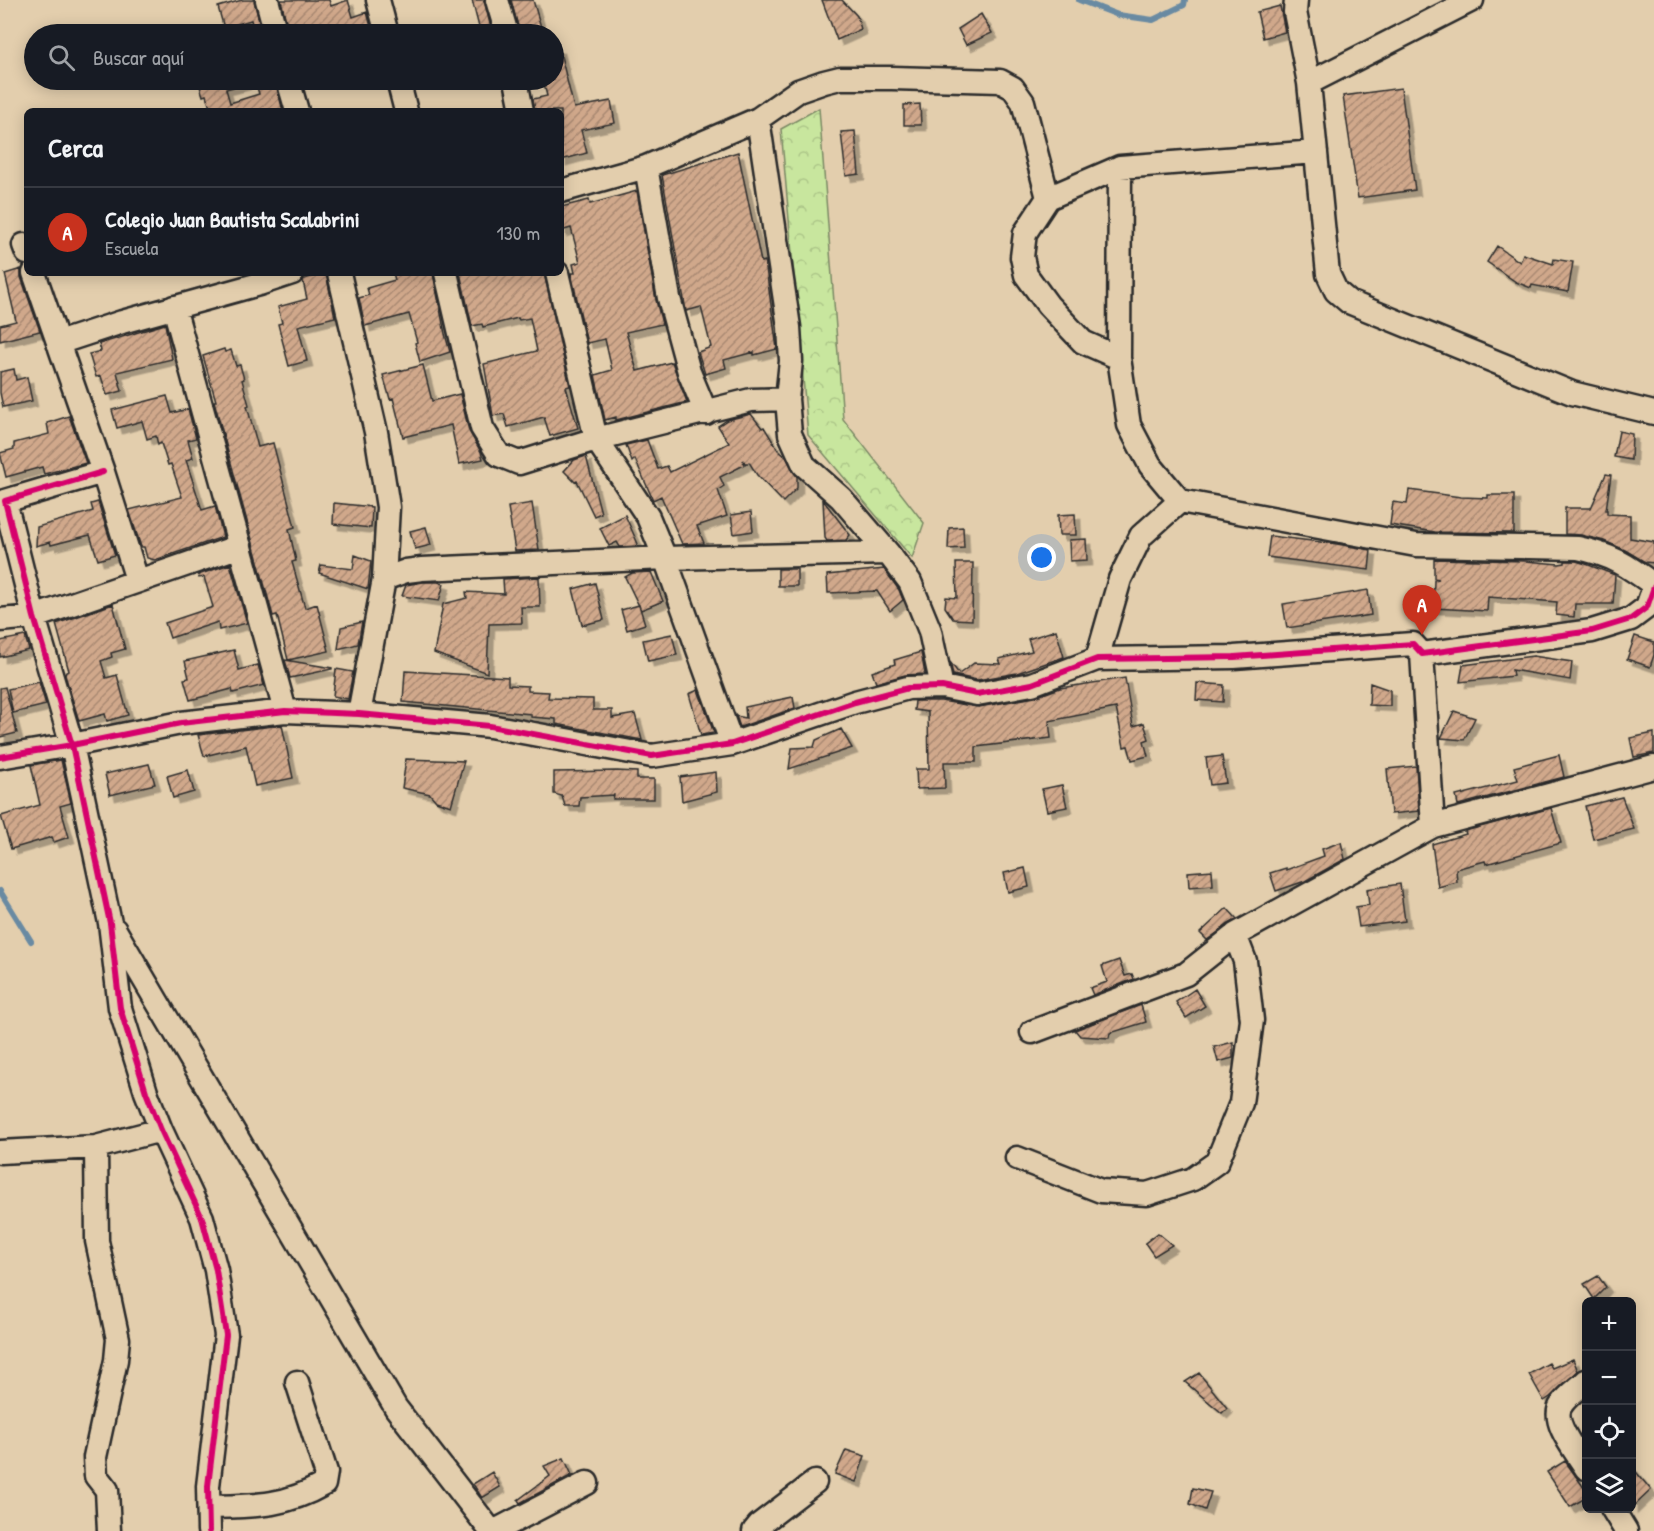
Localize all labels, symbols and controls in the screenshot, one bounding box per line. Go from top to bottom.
search box [24,24,564,90]
icon: search [45,41,78,74]
text: Buscar aquí [93,42,185,72]
text: Cerca [48,130,103,165]
text: Colegio Juan Bautista Scalabrini [105,204,360,234]
text: A [63,219,72,246]
text: 130 m [497,219,540,246]
text: Escuela [105,234,158,261]
your location [1027,543,1056,572]
pin: A [1402,586,1442,635]
map controls [1582,1297,1636,1513]
button: + [1582,1297,1636,1351]
button: − [1582,1351,1636,1405]
button: locate [1582,1405,1636,1459]
button: layers [1582,1459,1636,1513]

